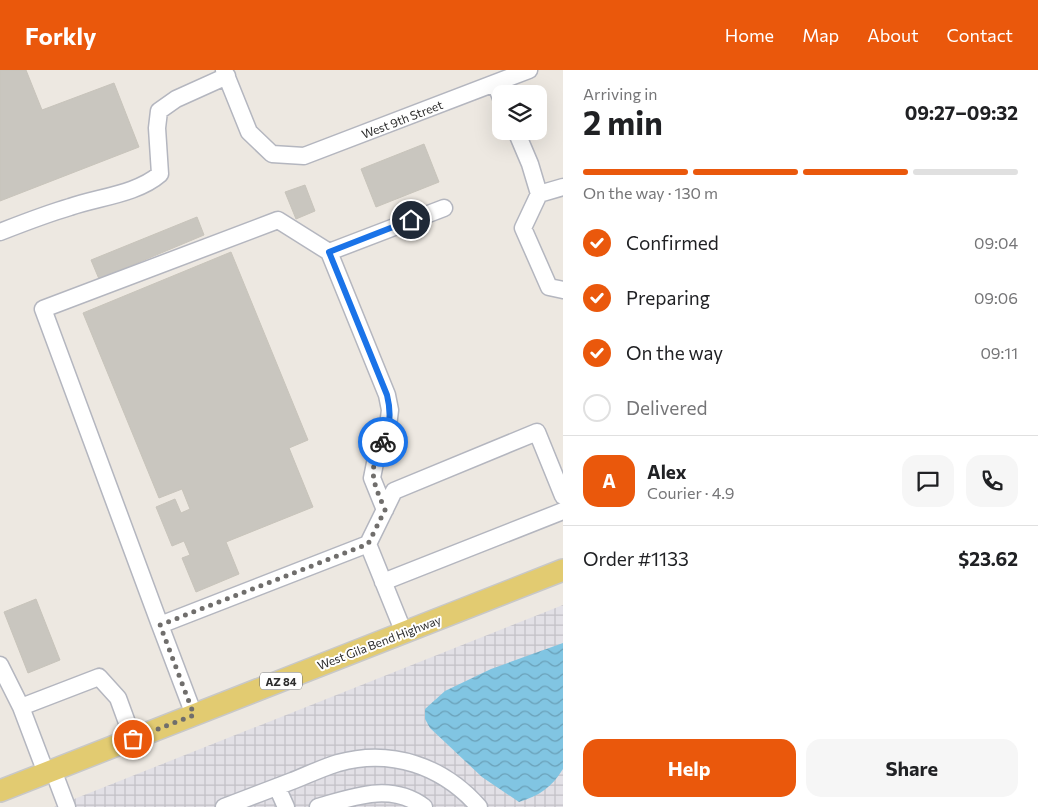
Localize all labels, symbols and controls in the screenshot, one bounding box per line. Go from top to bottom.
text: Forkly [25,21,96,50]
text: Home [725,24,774,46]
text: Map [802,24,839,46]
text: About [867,24,919,46]
text: Contact [947,24,1013,46]
text: Arriving in [583,84,657,103]
map controls [492,85,547,140]
button: layers [492,85,547,140]
street label: West 9th Street [360,97,445,141]
text: 09:27–09:32 [905,101,1018,124]
text: 2 min [583,102,663,142]
text: On the way · 130 m [583,183,718,202]
pin [390,199,432,241]
icon: home [397,206,425,234]
icon: check [583,229,611,257]
text: Confirmed [626,231,719,254]
text: 09:04 [974,233,1018,252]
icon: check [583,284,611,312]
text: Preparing [626,286,710,309]
text: 09:06 [974,288,1018,307]
icon: check [583,339,611,367]
text: On the way [626,341,723,364]
text: 09:11 [980,343,1018,362]
text: Delivered [626,396,707,419]
courier [358,417,408,467]
icon: bike [369,428,397,456]
button: chat [902,455,954,507]
button: phone [966,455,1018,507]
text: Alex [647,460,687,483]
text: A [602,469,616,492]
text: Courier · 4.9 [647,483,734,502]
text: Order #1133 [583,547,689,570]
text: $23.62 [958,547,1018,570]
street label: West Gila Bend Highway [315,612,443,672]
road number: AZ 84 [260,672,302,690]
pin [112,718,154,760]
icon: bag [119,725,147,753]
button: Help [583,739,796,797]
button: Share [806,739,1018,797]

